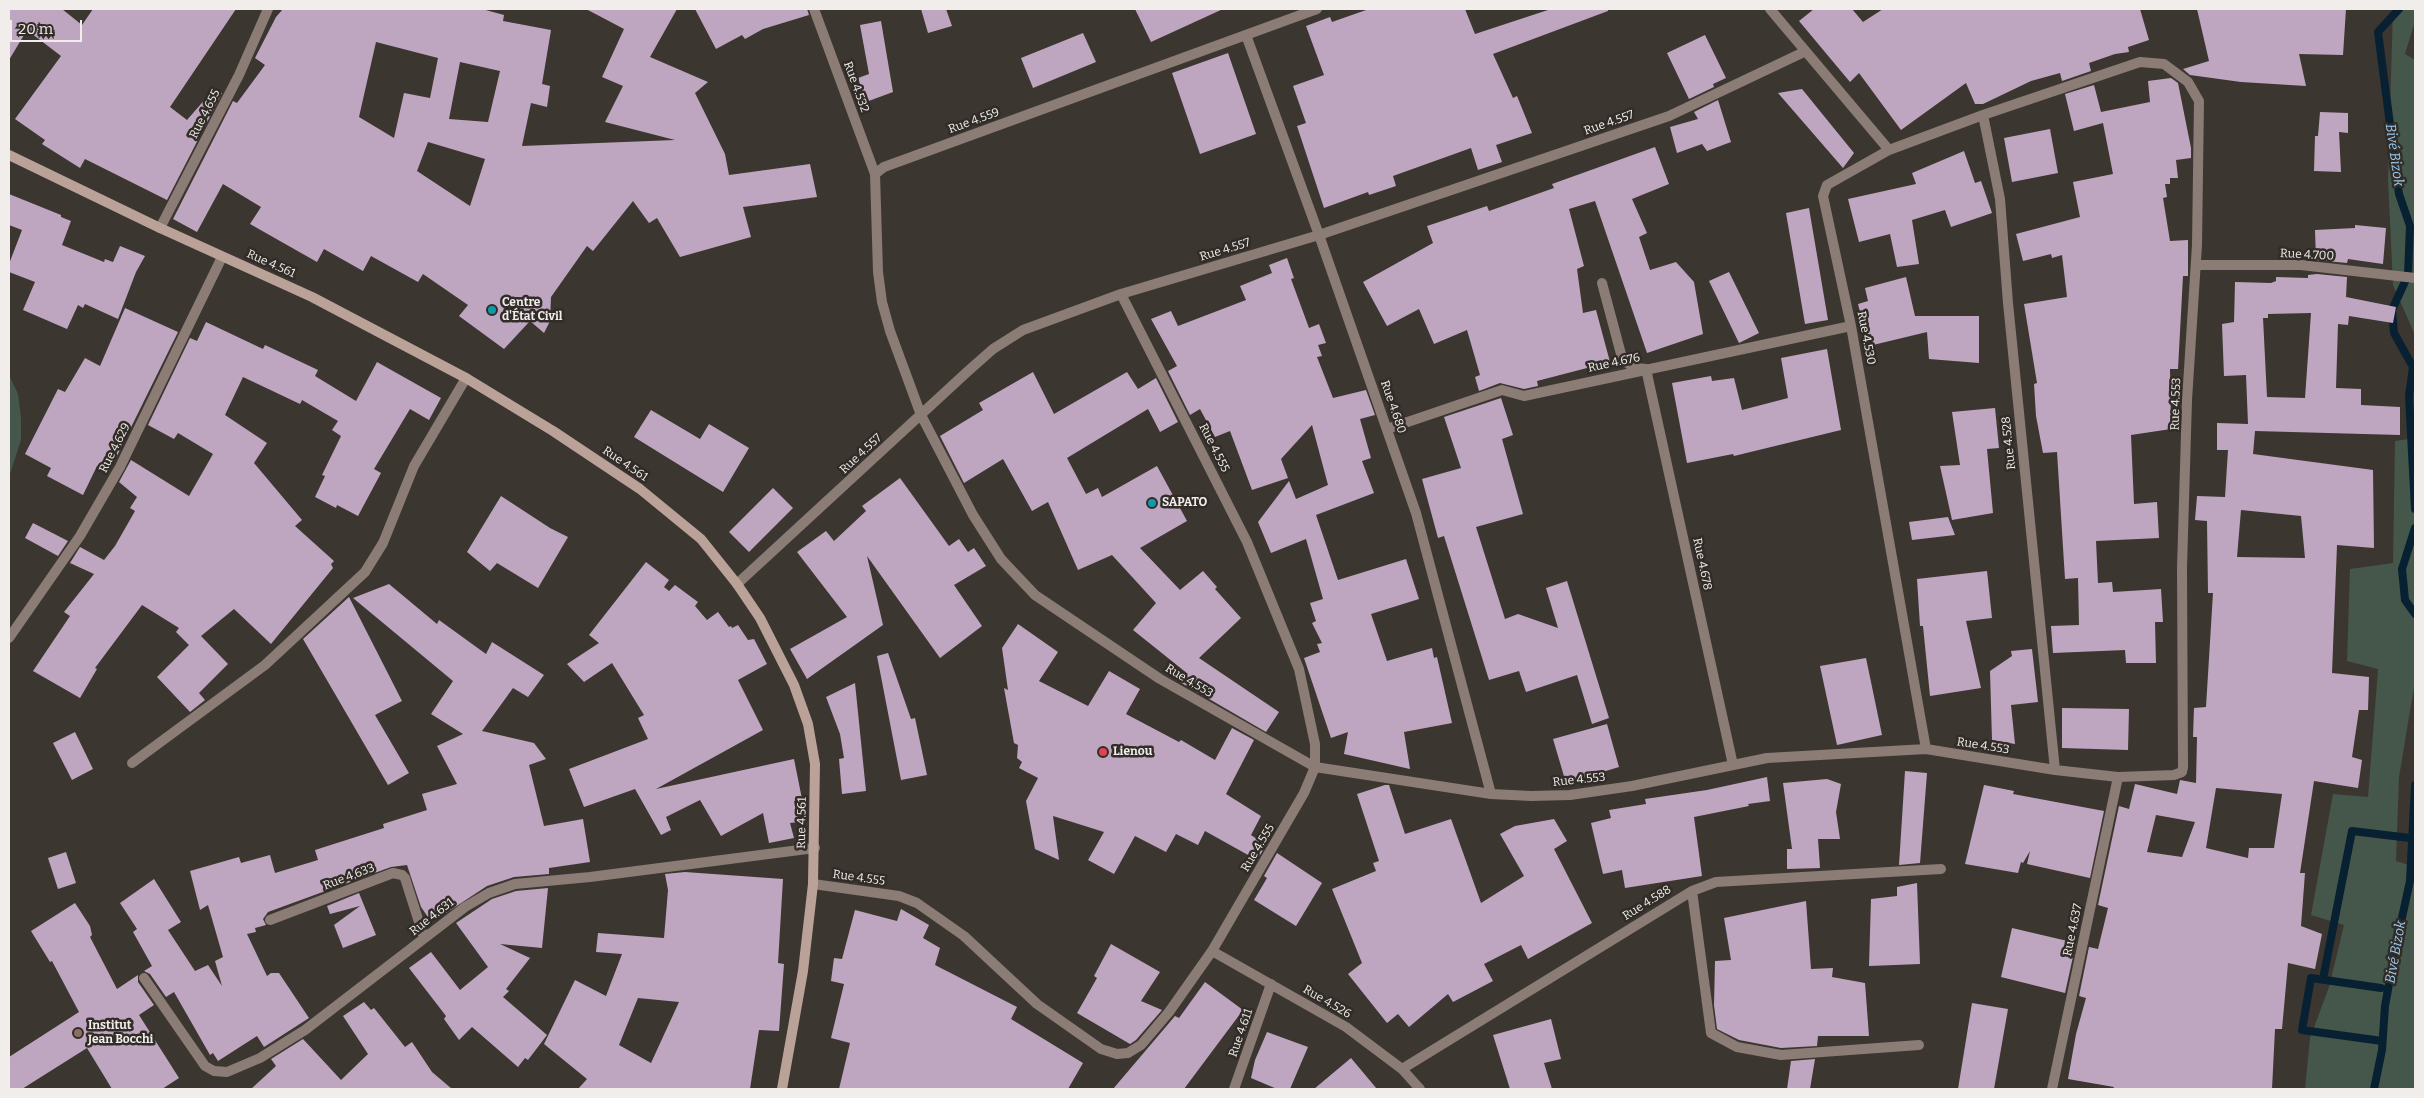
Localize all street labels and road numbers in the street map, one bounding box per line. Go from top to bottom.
street label: Rue 4.532 [840,60,872,114]
street label: Rue 4.655 [187,87,223,141]
street label: Rue 4.559 [946,105,1002,137]
street label: Rue 4.557 [1582,108,1636,138]
street label: Rue 4.557 [1198,235,1252,265]
street label: Rue 4.700 [2280,246,2334,264]
street label: Rue 4.561 [244,247,298,281]
street label: Rue 4.530 [1854,310,1878,366]
street label: Rue 4.676 [1587,350,1641,376]
street label: Rue 4.553 [2168,377,2184,431]
street label: Rue 4.680 [1377,378,1409,436]
street label: Rue 4.528 [1999,416,2019,470]
street label: Rue 4.629 [96,421,134,475]
street label: Rue 4.555 [1196,421,1232,475]
street label: Rue 4.557 [837,431,885,477]
street label: Rue 4.561 [599,444,651,484]
street label: Rue 4.678 [1689,536,1715,592]
street label: Rue 4.553 [1163,661,1215,701]
street label: Rue 4.553 [1956,735,2010,757]
street label: Rue 4.553 [1552,770,1606,790]
street label: Rue 4.561 [794,797,810,849]
street label: Rue 4.555 [1238,822,1278,874]
street label: Rue 4.633 [321,861,377,893]
street label: Rue 4.555 [832,867,886,889]
street label: Rue 4.588 [1620,882,1674,924]
street label: Rue 4.631 [407,895,457,939]
street label: Rue 4.637 [2060,903,2086,957]
street label: Rue 4.526 [1300,982,1354,1022]
street label: Rue 4.611 [1226,1007,1256,1059]

